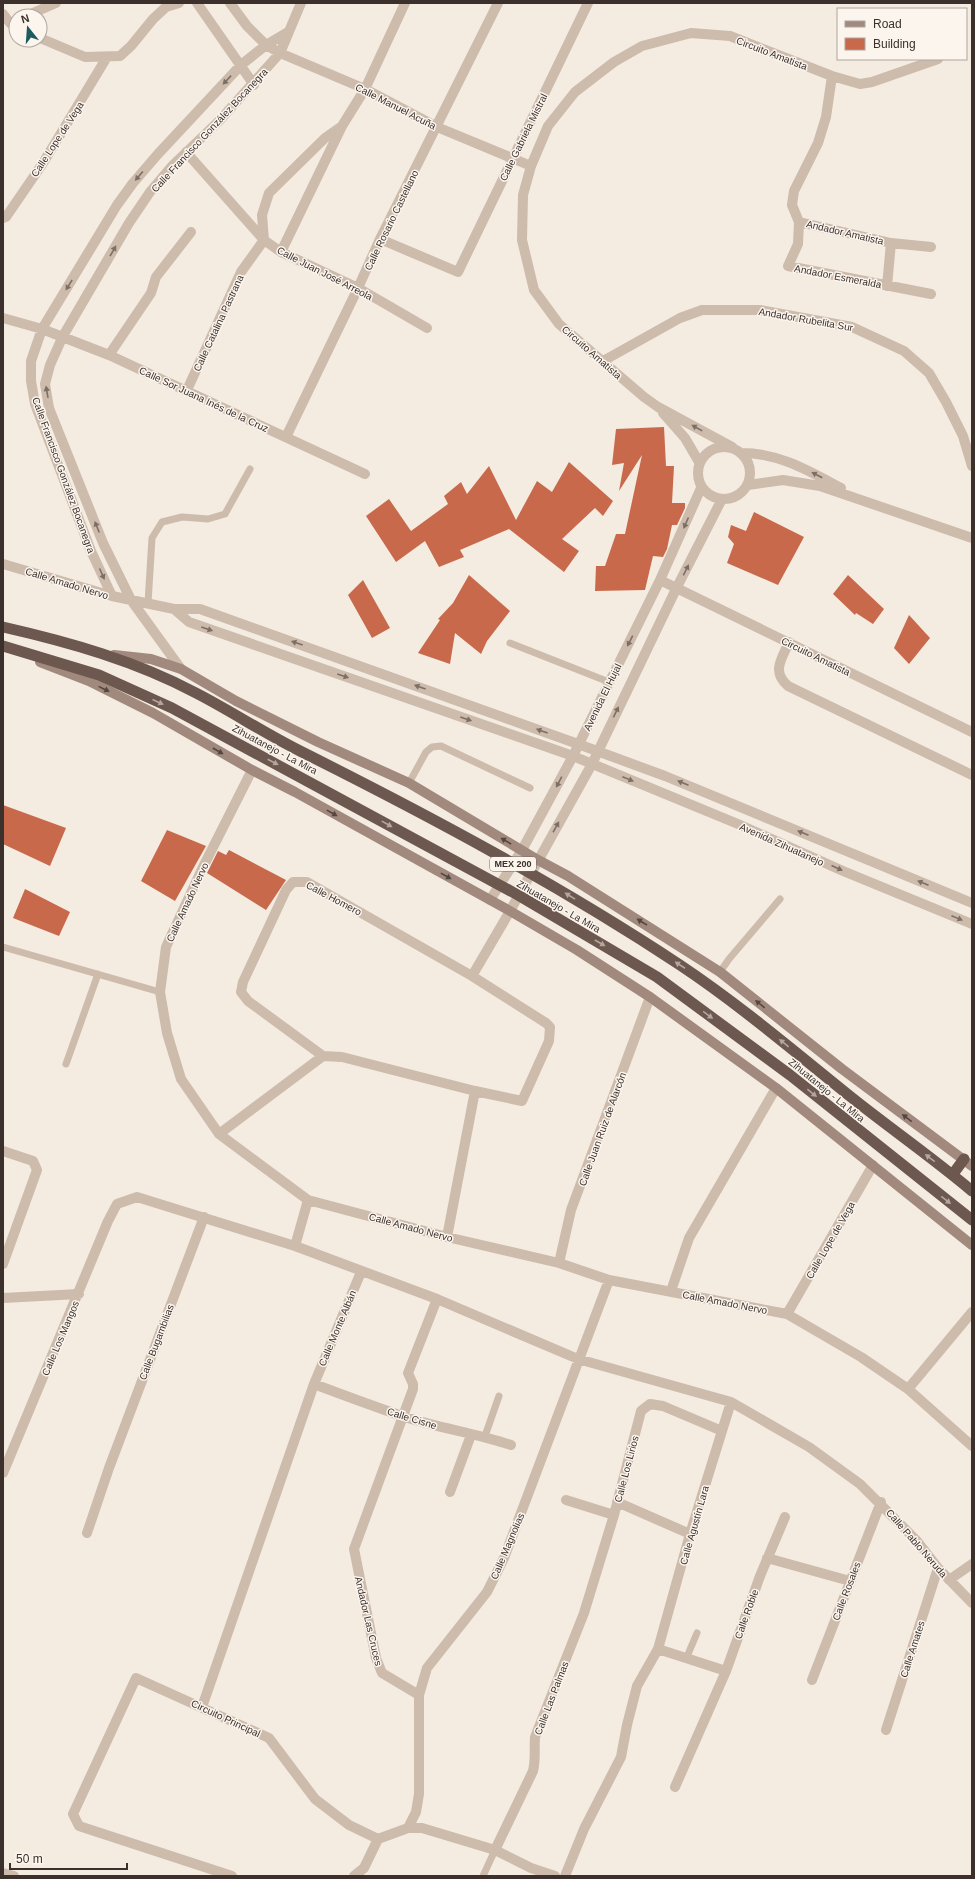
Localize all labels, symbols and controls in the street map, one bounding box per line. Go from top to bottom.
north arrow [8,8,48,48]
legend [837,8,967,60]
text: N [20,12,31,25]
text: Road [873,17,902,31]
street label: Circuito Amatista [735,35,809,72]
text: Building [873,37,916,51]
street label: Calle Francisco González Bocanegra [149,66,270,194]
one-way arrow [222,75,232,85]
street label: Calle Manuel Acuña [354,81,438,132]
street label: Calle Gabriela Mistral [498,92,549,183]
street label: Calle Lope de Vega [29,99,86,179]
street label: Calle Rosario Castellano [362,168,421,272]
one-way arrow [135,171,144,181]
street label: Andador Amatista [805,218,885,247]
one-way arrow [109,245,116,257]
street label: Calle Juan José Arreola [275,245,375,303]
street label: Andador Esmeralda [793,263,883,290]
street label: Calle Catalina Pastrana [191,273,246,373]
one-way arrow [65,279,72,291]
street label: Andador Rubelita Sur [758,306,855,333]
street label: Circuito Amatista [560,324,624,381]
street label: Calle Sor Juana Inés de la Cruz [137,365,270,434]
one-way arrow [43,386,49,398]
street label: Calle Francisco González Bocanegra [30,396,97,555]
one-way arrow [692,425,703,432]
one-way arrow [811,472,823,478]
one-way arrow [682,518,688,530]
one-way arrow [93,520,99,532]
one-way arrow [683,564,689,576]
street label: Calle Amado Nervo [24,566,110,601]
one-way arrow [99,569,105,580]
one-way arrow [202,626,214,632]
one-way arrow [627,635,633,647]
street label: Circuito Amatista [780,635,852,678]
one-way arrow [291,639,303,645]
street label: Avenida El Hujal [581,662,623,733]
one-way arrow [337,674,349,680]
one-way arrow [413,683,425,689]
one-way arrow [98,685,109,692]
one-way arrow [153,699,165,705]
one-way arrow [613,706,619,718]
one-way arrow [460,716,472,722]
street label: Zihuatanejo - La Mira [230,722,319,777]
one-way arrow [535,728,547,734]
one-way arrow [212,747,224,754]
one-way arrow [268,758,279,765]
one-way arrow [555,776,562,788]
one-way arrow [622,776,634,782]
one-way arrow [678,780,689,786]
one-way arrow [326,809,338,816]
one-way arrow [382,821,393,828]
one-way arrow [553,821,560,833]
street label: Avenida Zihuatanejo [738,821,826,868]
one-way arrow [798,830,809,836]
one-way arrow [500,837,512,844]
road number: MEX 200 [490,857,536,871]
street label: Calle Amado Nervo [164,860,211,944]
one-way arrow [832,866,844,872]
one-way arrow [440,872,452,879]
street label: Zihuatanejo - La Mira [515,878,603,935]
street label: Calle Homero [304,879,364,918]
one-way arrow [918,880,929,886]
one-way arrow [565,892,575,900]
one-way arrow [952,915,963,921]
one-way arrow [636,919,648,926]
one-way arrow [594,940,606,947]
one-way arrow [674,962,686,969]
one-way arrow [755,999,766,1008]
one-way arrow [703,1011,714,1019]
one-way arrow [778,1039,789,1048]
street label: Zihuatanejo - La Mira [787,1056,867,1125]
street label: Calle Juan Ruiz de Alarcón [577,1071,628,1187]
one-way arrow [807,1088,818,1097]
one-way arrow [902,1113,913,1122]
one-way arrow [925,1153,936,1162]
one-way arrow [941,1196,952,1205]
street label: Calle Lope de Vega [804,1199,857,1281]
street label: Calle Amado Nervo [368,1211,454,1244]
street label: Calle Monte Albán [317,1289,358,1368]
street label: Calle Amado Nervo [682,1289,769,1316]
street label: Calle Los Mangos [40,1299,81,1377]
street label: Calle Bugambilias [137,1303,176,1382]
street label: Calle Cisne [386,1406,438,1431]
street label: Calle Los Lirios [612,1435,641,1504]
street label: Calle Agustín Lara [678,1484,711,1566]
street label: Calle Pablo Neruda [884,1507,950,1580]
street label: Calle Magnolias [488,1511,526,1581]
street label: Calle Rosales [830,1560,863,1622]
street label: Andador Las Cruces [353,1575,384,1667]
street label: Calle Roble [732,1588,761,1640]
street label: Calle Amates [898,1619,927,1679]
street label: Calle Las Palmas [532,1660,571,1736]
street label: Circuito Principal [189,1698,262,1739]
scale bar [10,1845,127,1871]
text: 50 m [16,1852,43,1866]

